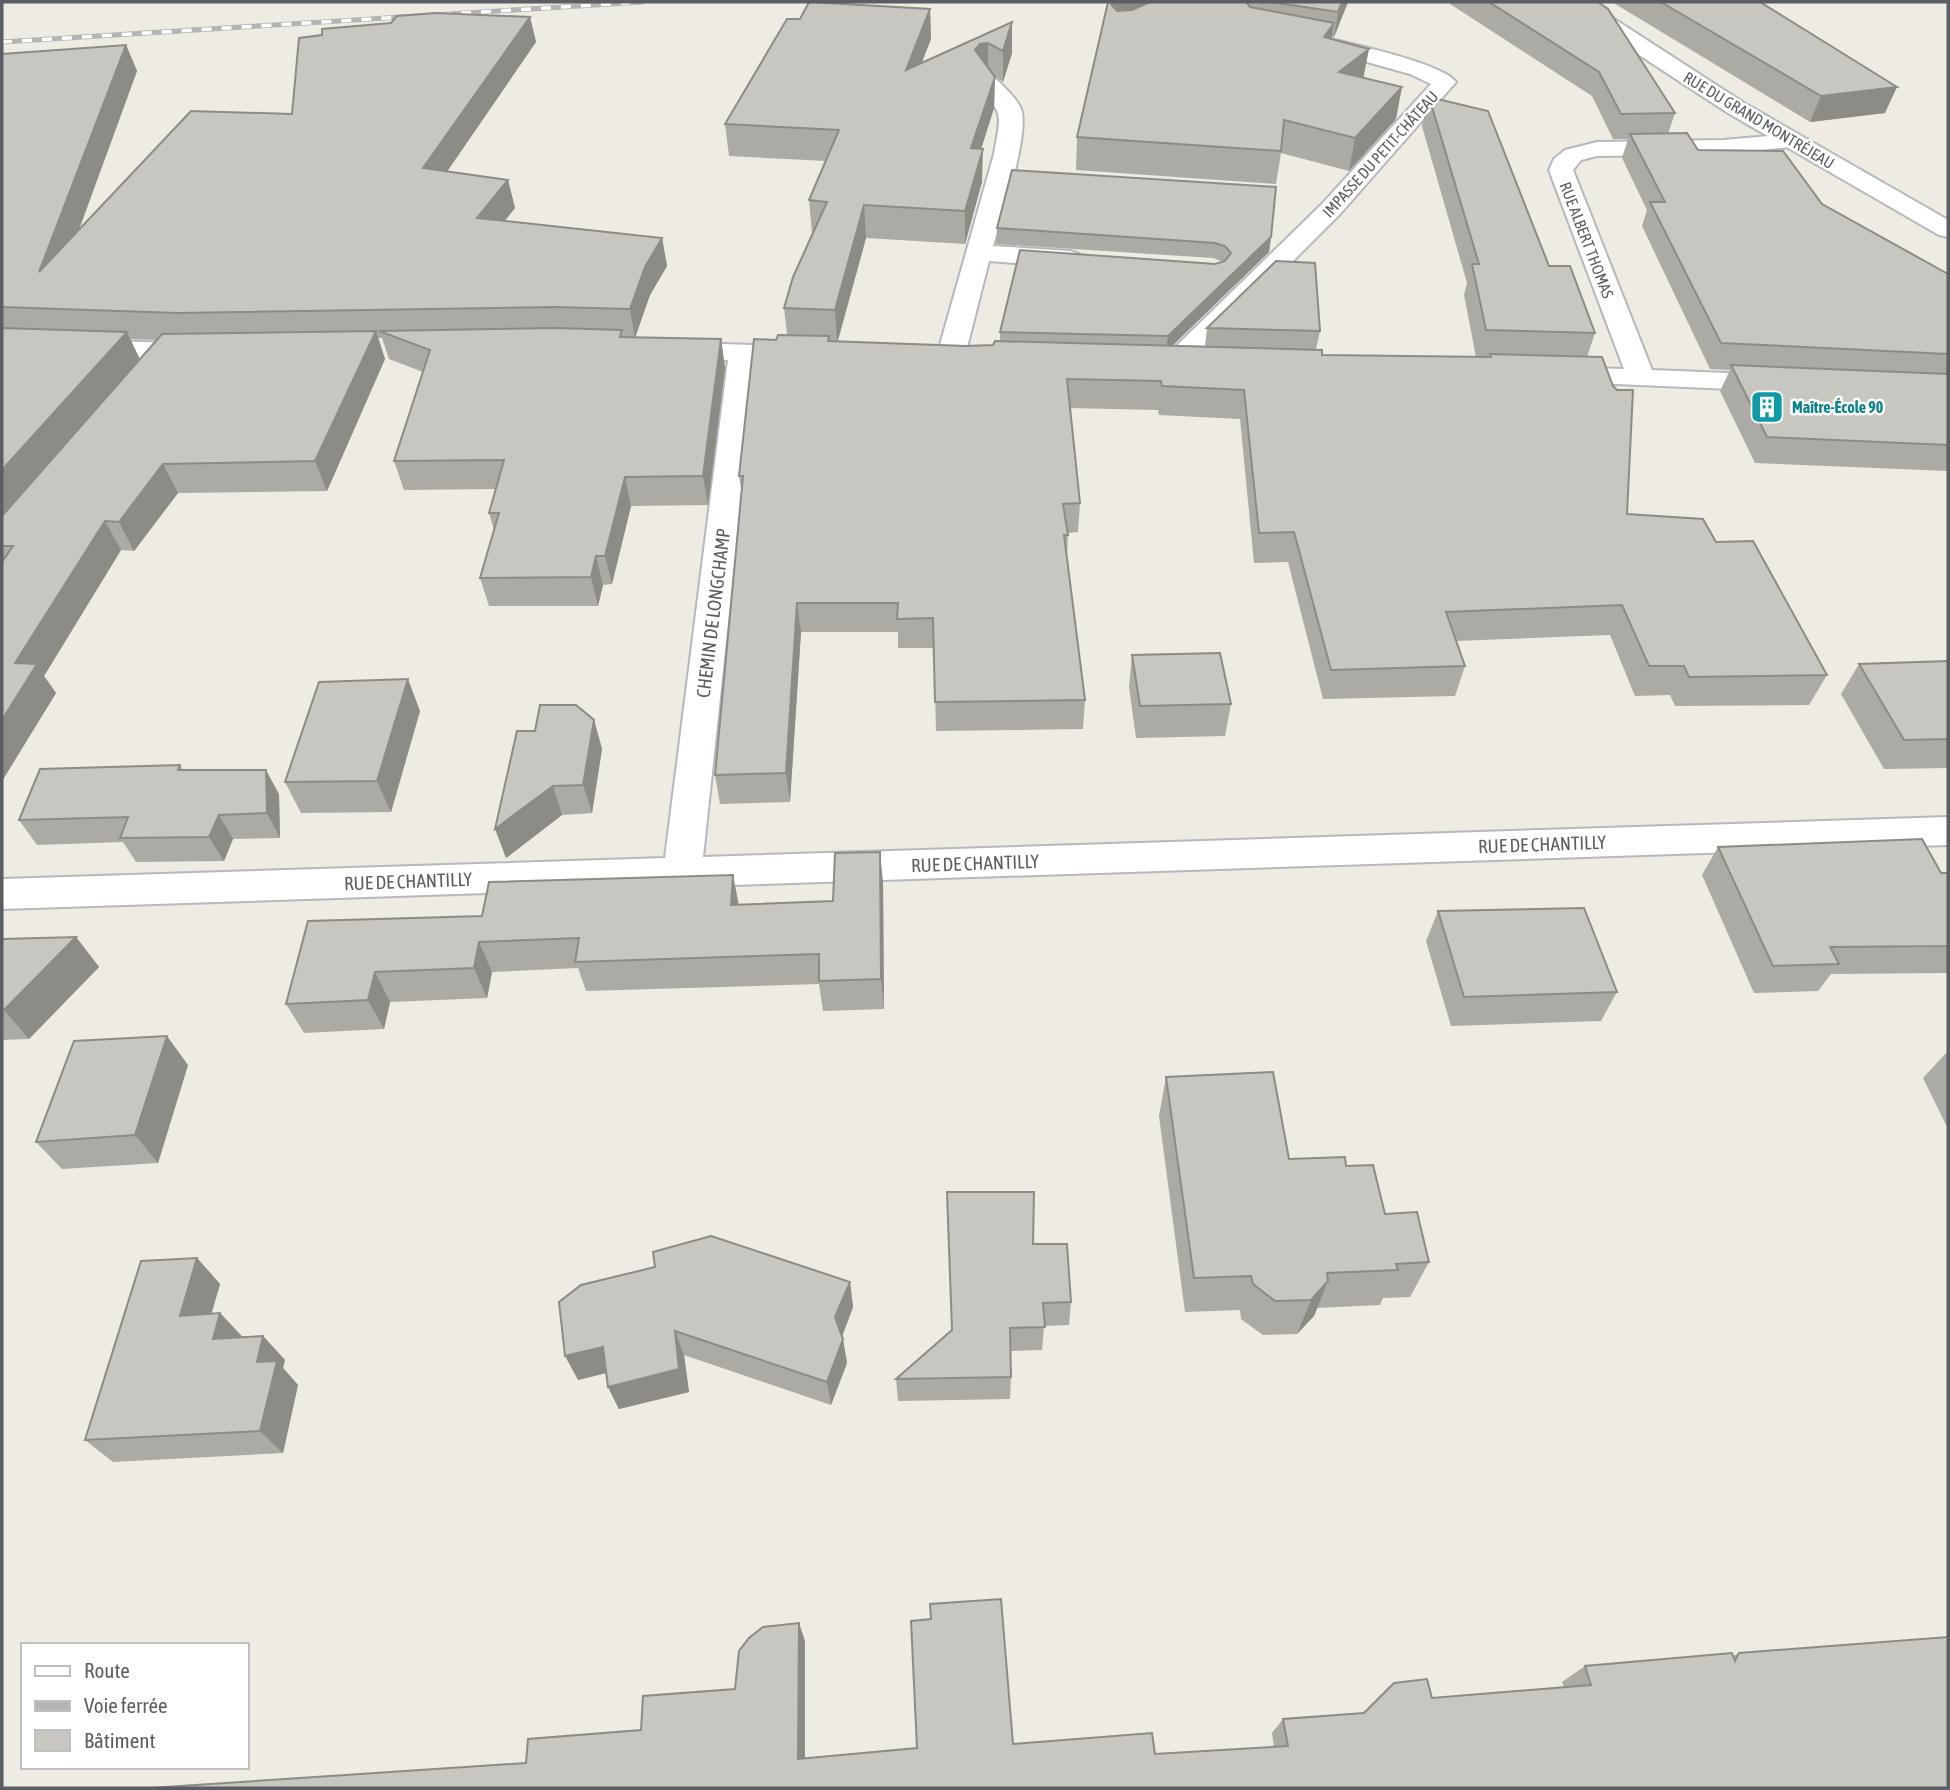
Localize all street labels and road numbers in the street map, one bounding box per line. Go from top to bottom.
street label: RUE DU GRAND MONTRÉJEAU [1680,68,1838,172]
street label: IMPASSE DU PETIT-CHÂTEAU [1319,87,1441,221]
street label: RUE ALBERT THOMAS [1557,179,1618,301]
street label: CHEMIN DE LONGCHAMP [692,527,734,699]
street label: RUE DE CHANTILLY [1478,831,1607,857]
street label: RUE DE CHANTILLY [911,850,1040,876]
street label: RUE DE CHANTILLY [344,868,473,894]

